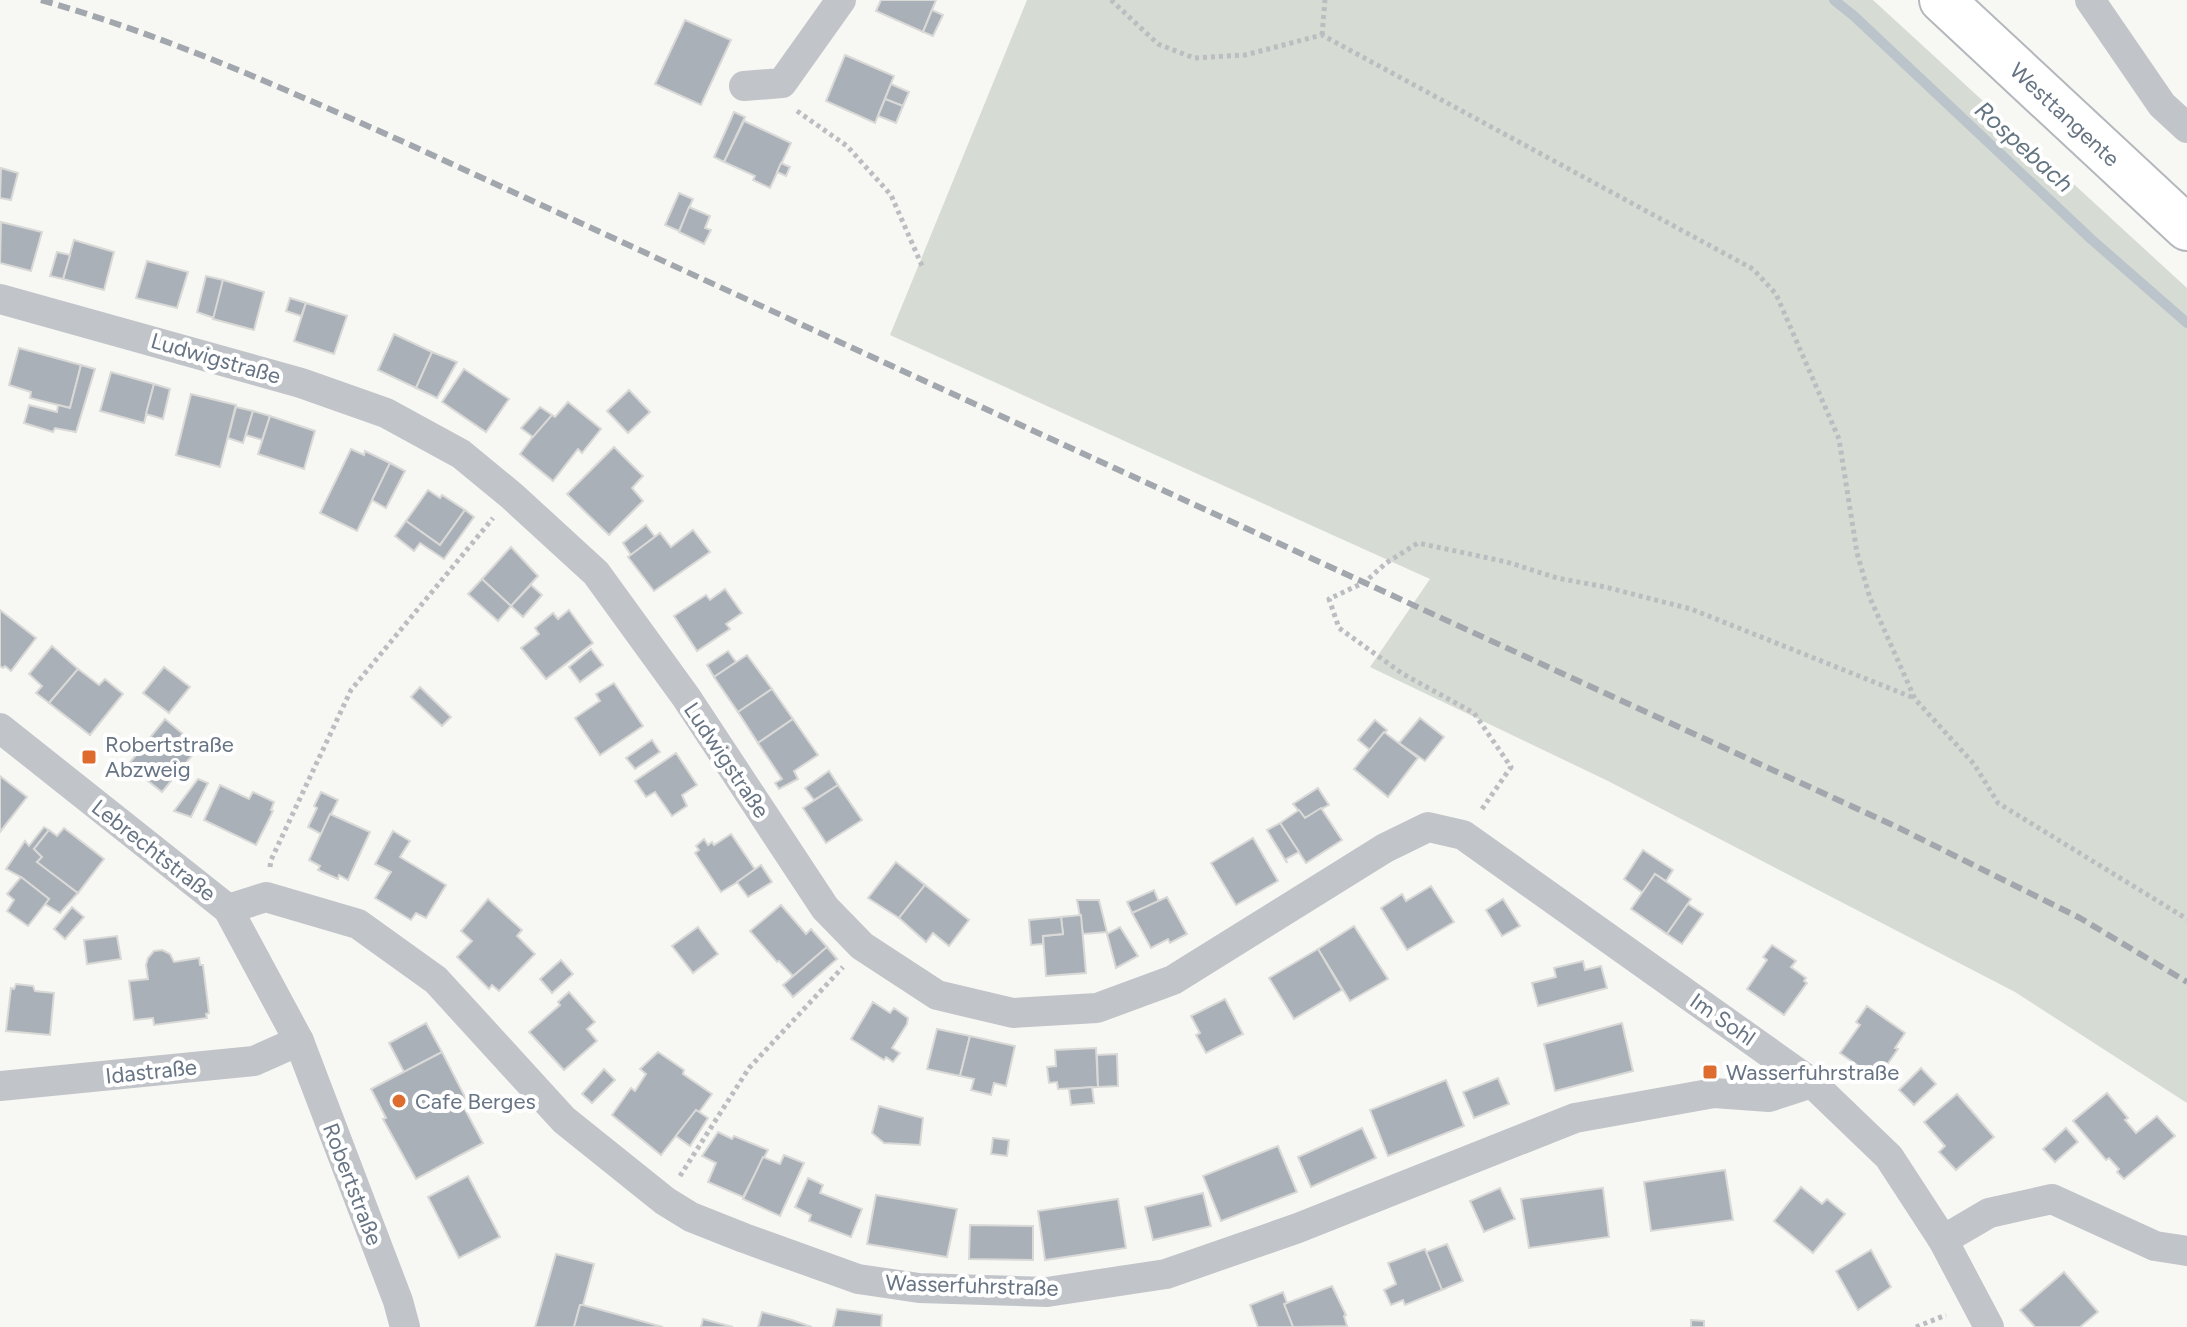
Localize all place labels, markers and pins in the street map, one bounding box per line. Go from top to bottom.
place label: Robertstraße Abzweig [105,731,234,783]
marker: Robertstraße Abzweig [80,748,98,766]
place label: Wasserfuhrstraße [1726,1059,1899,1086]
marker: Wasserfuhrstraße [1701,1063,1719,1081]
place label: Cafe Berges [415,1088,536,1115]
marker: Cafe Berges [390,1092,408,1110]

